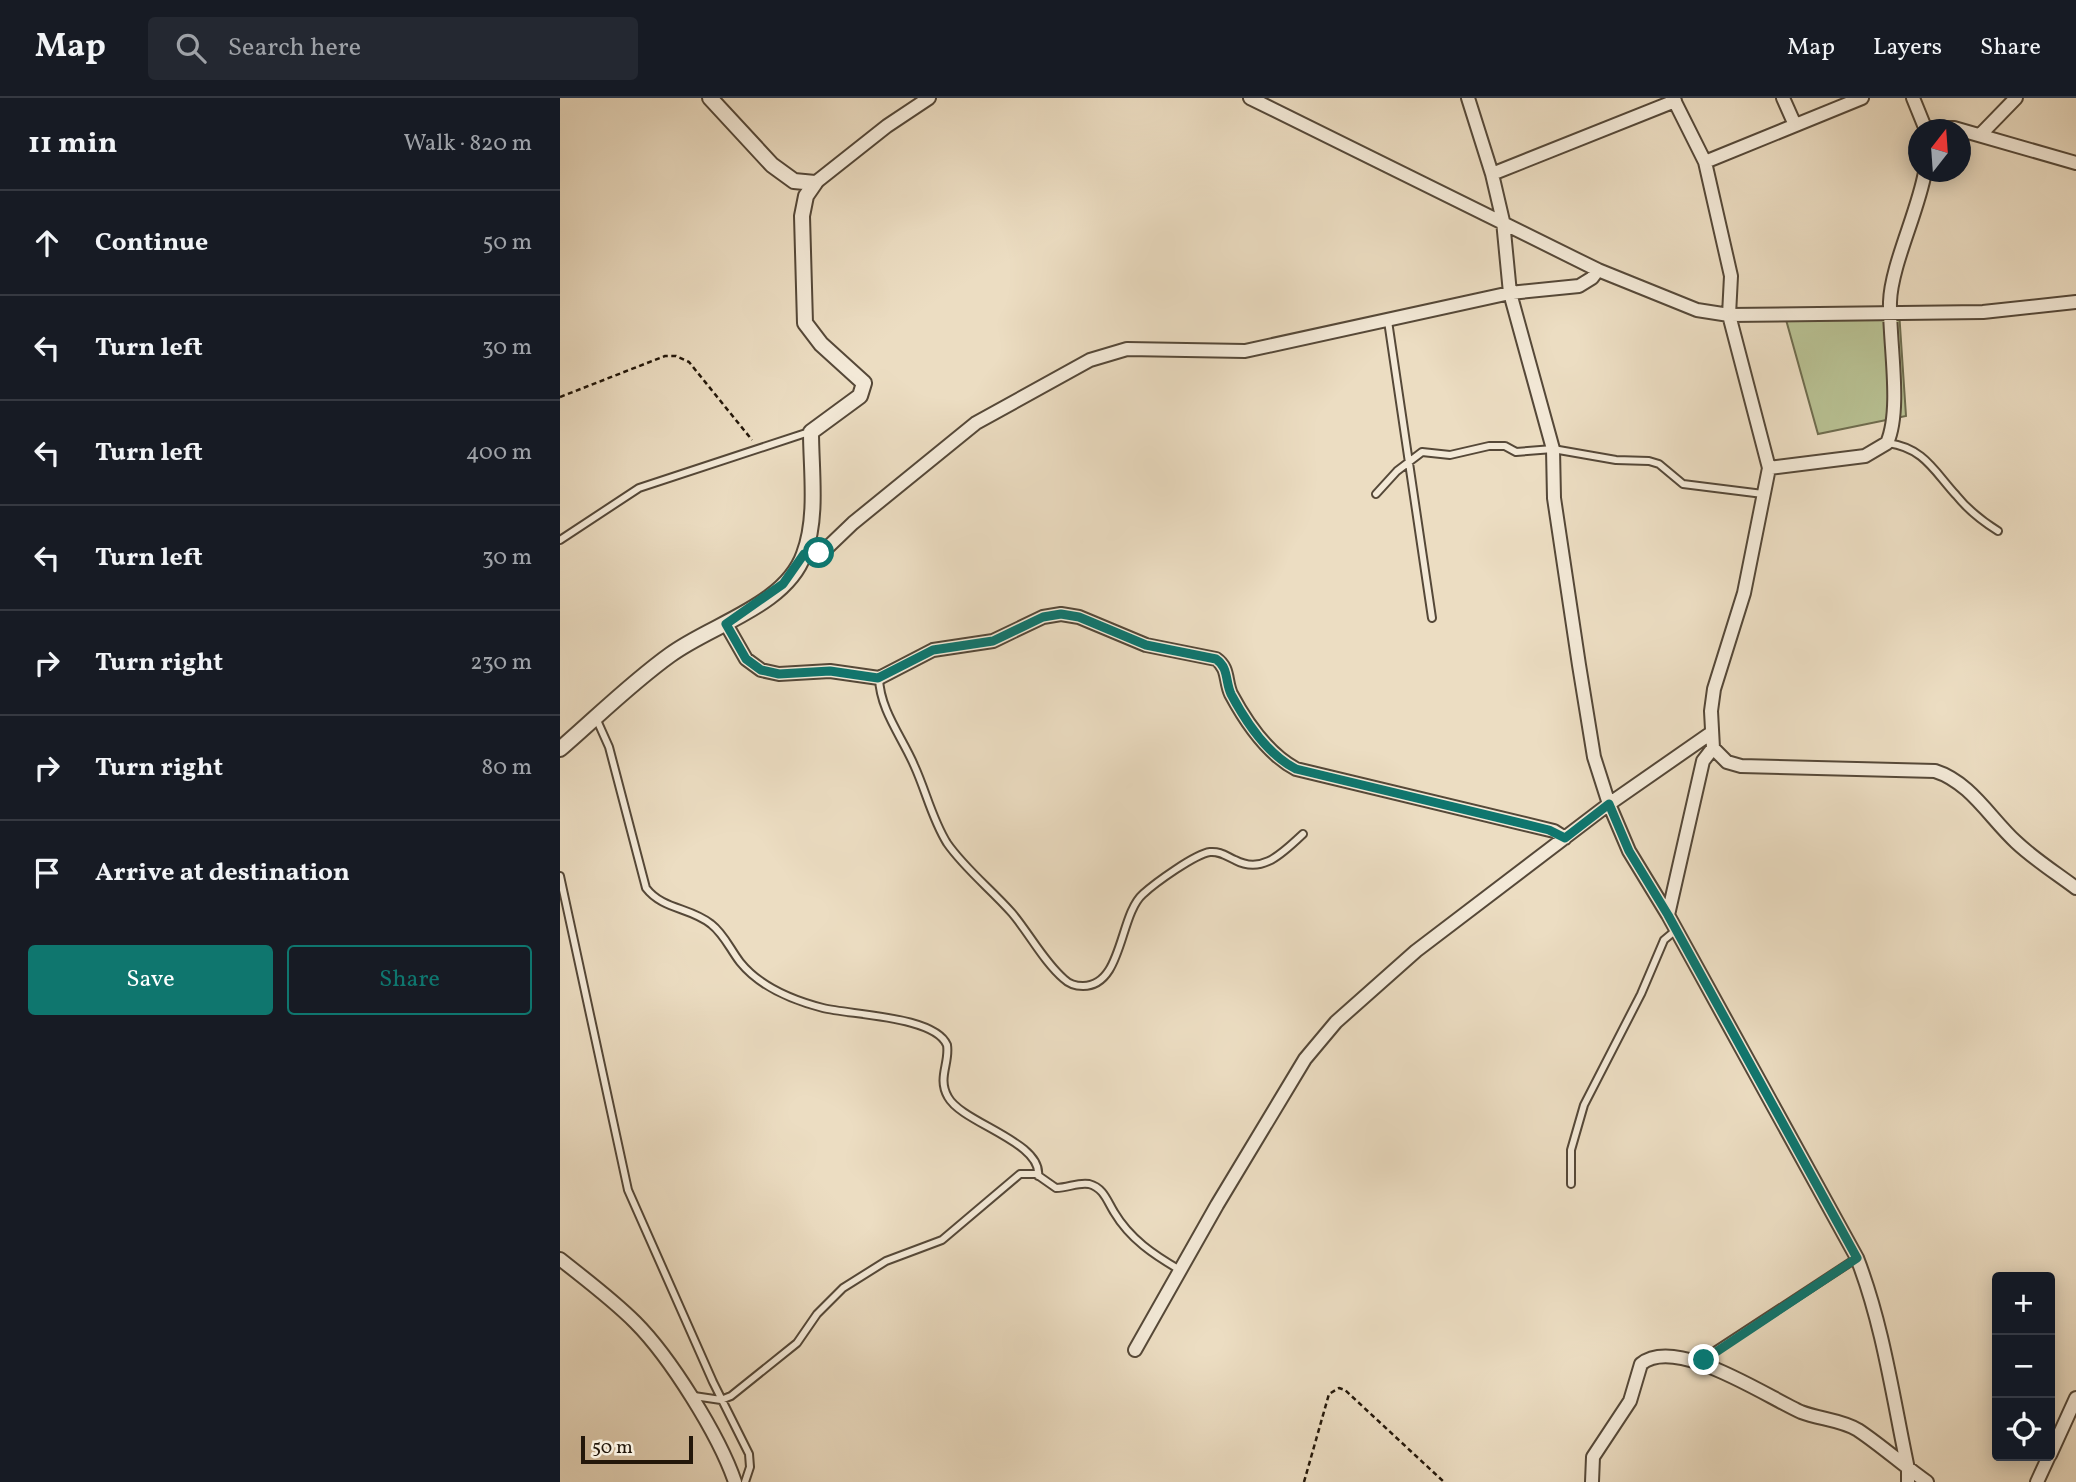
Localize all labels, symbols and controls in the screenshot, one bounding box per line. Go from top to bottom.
search box [148,17,638,80]
text: Map [35,25,106,71]
icon: search [172,29,210,67]
text: Search here [228,30,361,66]
text: Map [1787,31,1835,65]
text: Layers [1873,31,1942,65]
text: Share [1980,31,2041,65]
north arrow [1908,119,1971,182]
text: 11 min [28,123,118,165]
text: Walk · 820 m [403,128,532,160]
icon: ahead [28,224,66,262]
text: Continue [95,225,208,261]
text: 50 m [483,227,532,259]
icon: left [28,329,66,367]
text: Turn left [95,330,203,366]
text: 30 m [482,332,532,364]
icon: left [28,434,66,472]
text: Turn left [95,435,203,471]
text: 400 m [466,437,532,469]
route start [803,537,834,568]
icon: left [28,539,66,577]
text: Turn left [95,540,203,576]
text: 30 m [482,542,532,574]
icon: right [28,644,66,682]
text: Turn right [95,645,223,681]
text: 230 m [470,647,532,679]
icon: right [28,749,66,787]
text: Turn right [95,750,223,786]
text: 80 m [482,752,532,784]
icon: arrive [28,854,66,892]
text: Arrive at destination [95,855,350,891]
button: Save [28,945,273,1015]
button: Share [287,945,532,1015]
map controls [1992,1272,2055,1461]
button: + [1992,1272,2055,1335]
button: − [1992,1335,2055,1398]
route end [1688,1344,1719,1375]
button: locate [1992,1398,2055,1461]
scale bar [581,1433,693,1465]
text: 50 m [592,1435,633,1461]

